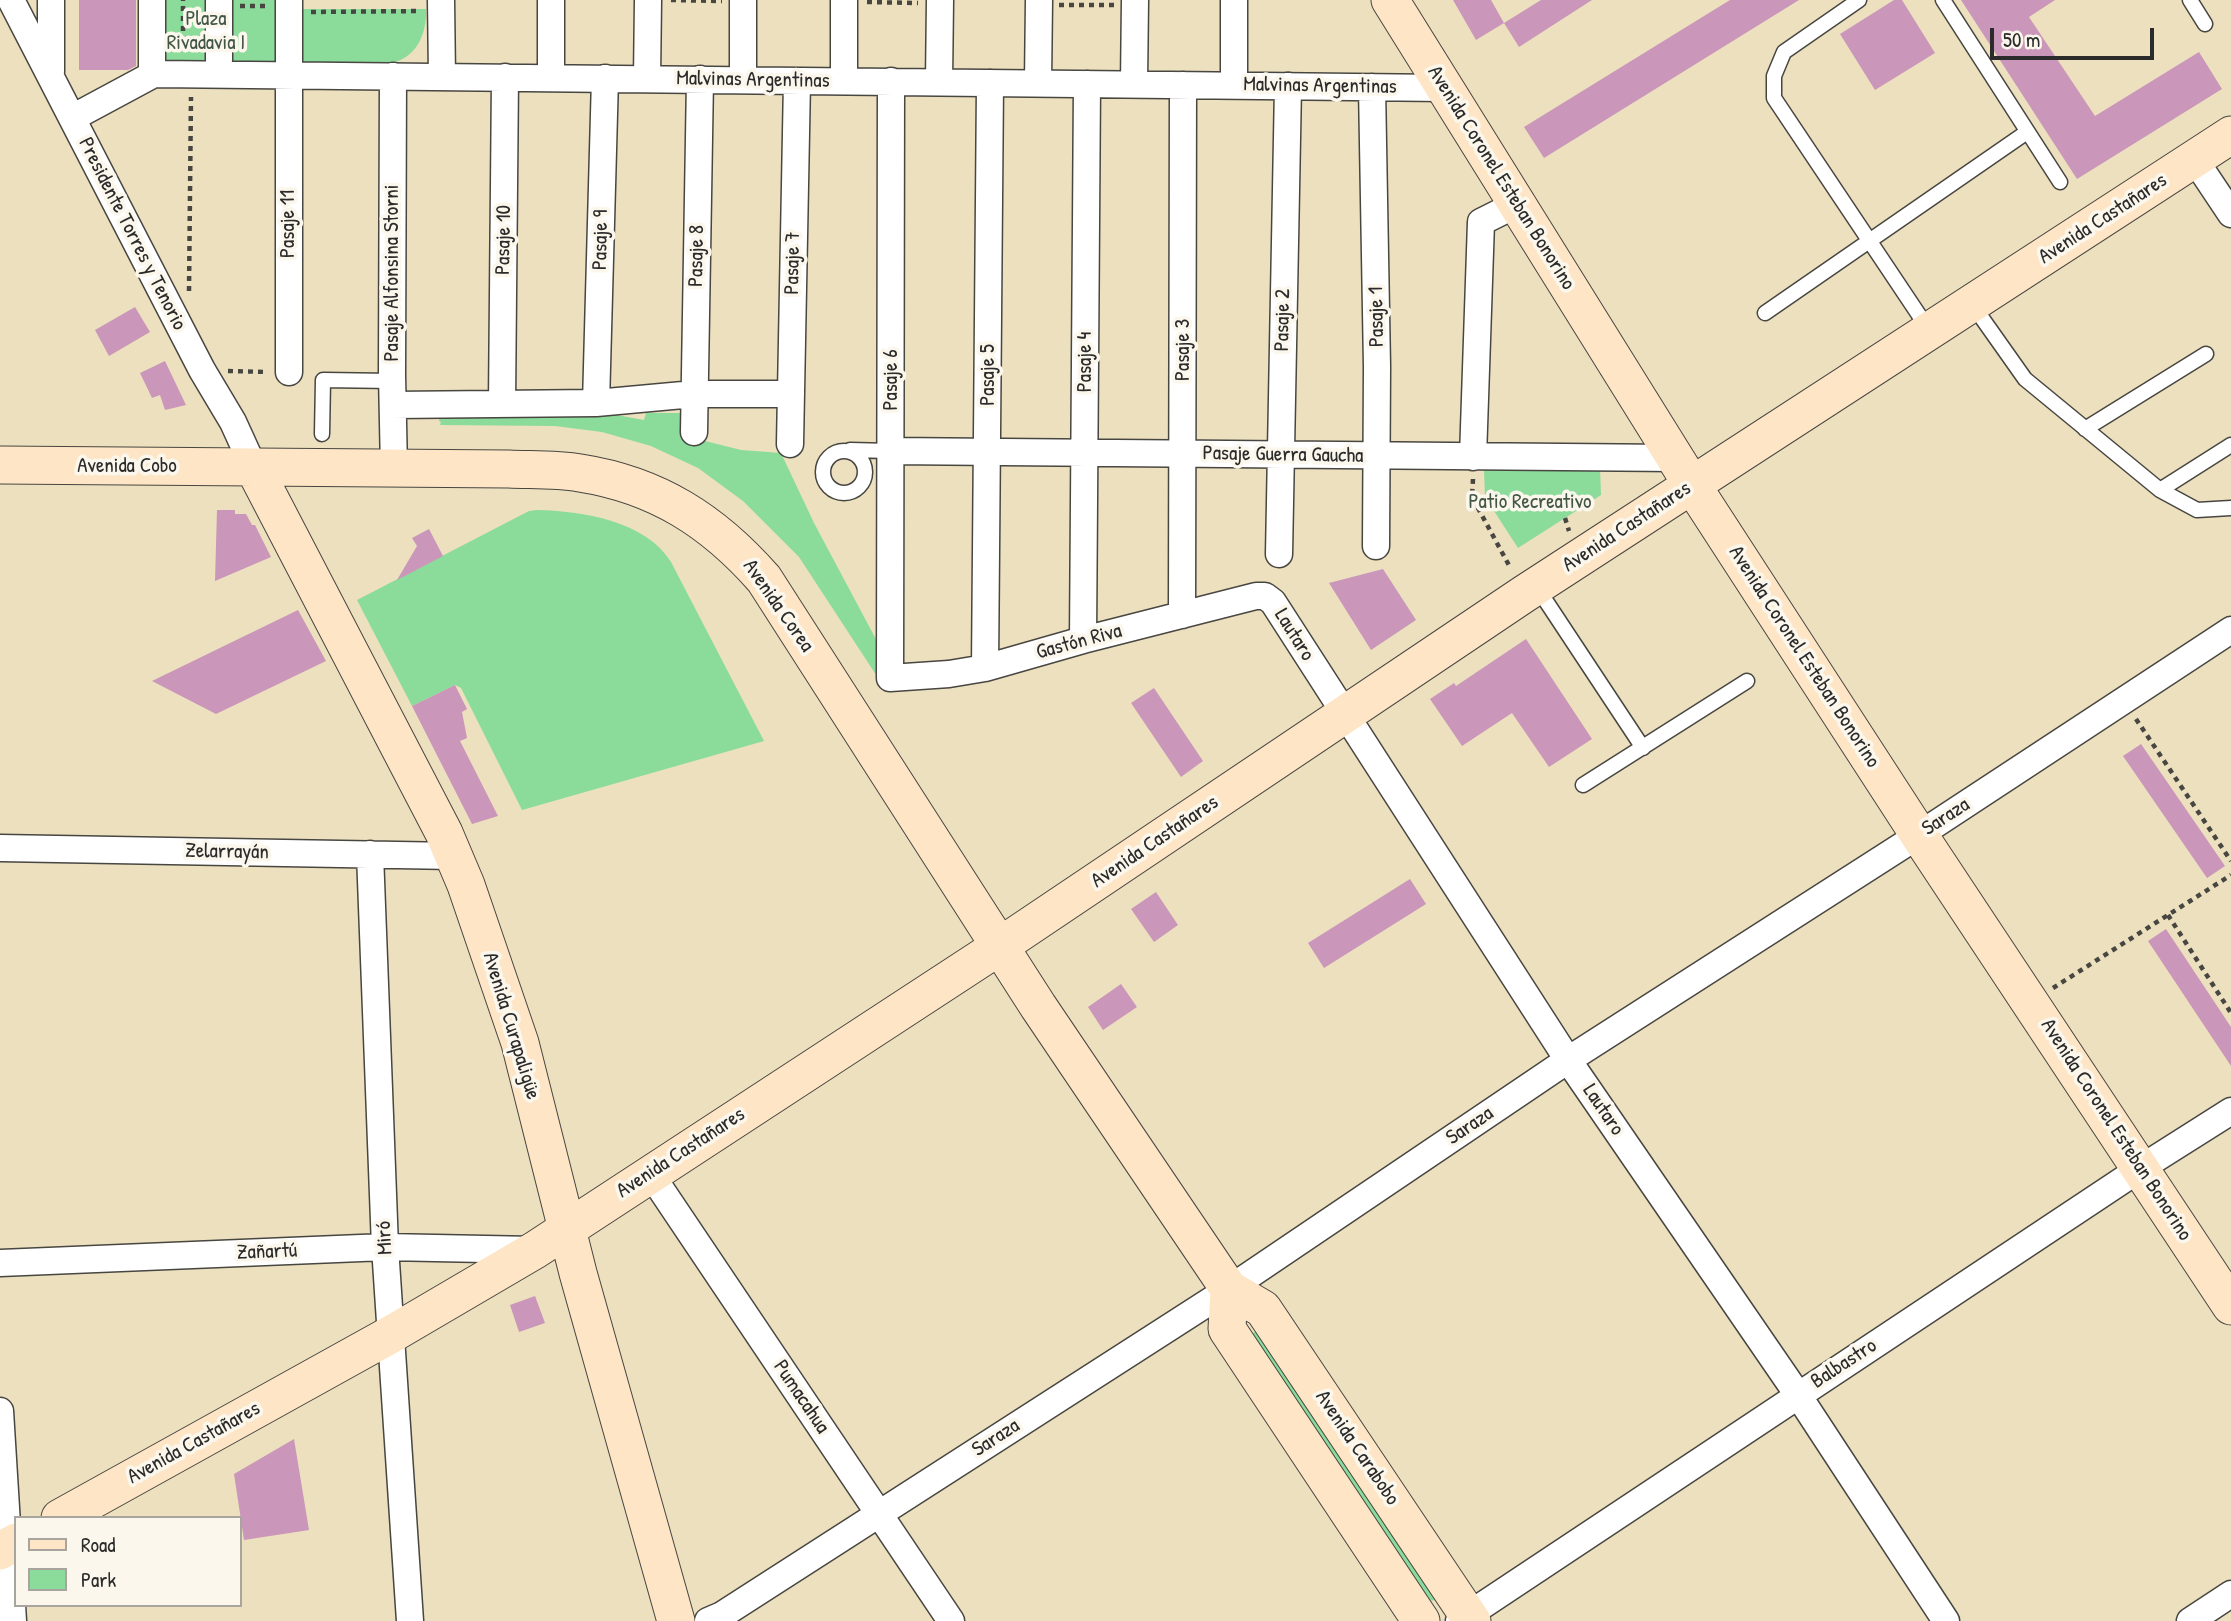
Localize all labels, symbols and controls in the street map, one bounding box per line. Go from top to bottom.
park label: Plaza Rivadavia I [167,6,245,56]
scale bar [1993,14,2158,58]
text: 50 m [2003,25,2040,54]
street label: Avenida Coronel Esteban Bonorino [1422,61,1580,295]
street label: Malvinas Argentinas [676,66,830,94]
street label: Malvinas Argentinas [1243,72,1397,100]
street label: Presidente Torres y Tenorio [73,134,191,334]
street label: Avenida Castañares [2034,168,2172,270]
street label: Pasaje Alfonsina Storni [379,184,405,362]
street label: Pasaje 11 [275,190,301,258]
street label: Pasaje 10 [491,205,517,275]
street label: Pasaje 9 [588,210,614,270]
street label: Pasaje 8 [684,225,710,287]
street label: Pasaje 7 [780,231,806,295]
street label: Pasaje 1 [1364,287,1390,347]
street label: Pasaje 2 [1270,288,1296,352]
street label: Pasaje 3 [1170,319,1196,381]
street label: Pasaje 4 [1072,332,1098,392]
street label: Pasaje 5 [975,344,1001,406]
street label: Pasaje 6 [878,349,904,411]
street label: Pasaje Guerra Gaucha [1202,441,1364,469]
street label: Avenida Cobo [77,453,177,479]
street label: Avenida Castañares [1558,476,1696,578]
park label: Patio Recreativo [1468,489,1592,515]
street label: Avenida Coronel Esteban Bonorino [1723,541,1885,773]
street label: Avenida Corea [737,555,819,657]
street label: Lautaro [1268,604,1320,666]
street label: Gastón Riva [1034,619,1124,665]
street label: Avenida Castañares [1087,790,1223,894]
street label: Saraza [1918,792,1974,842]
street label: Zelarrayán [185,839,269,865]
street label: Avenida Curapaligüe [477,949,545,1103]
street label: Avenida Coronel Esteban Bonorino [2035,1014,2197,1246]
street label: Lautaro [1577,1080,1629,1140]
street label: Saraza [1442,1101,1498,1151]
street label: Avenida Castañares [612,1102,750,1204]
street label: Miró [372,1220,398,1256]
street label: Zañartú [236,1238,298,1266]
street label: Balbastro [1806,1333,1882,1395]
street label: Pumacahua [767,1356,835,1438]
street label: Avenida Carabobo [1309,1386,1405,1510]
street label: Avenida Castañares [123,1396,265,1490]
street label: Saraza [968,1413,1024,1463]
legend [14,1516,242,1607]
text: Road [81,1530,115,1559]
text: Park [81,1565,116,1594]

